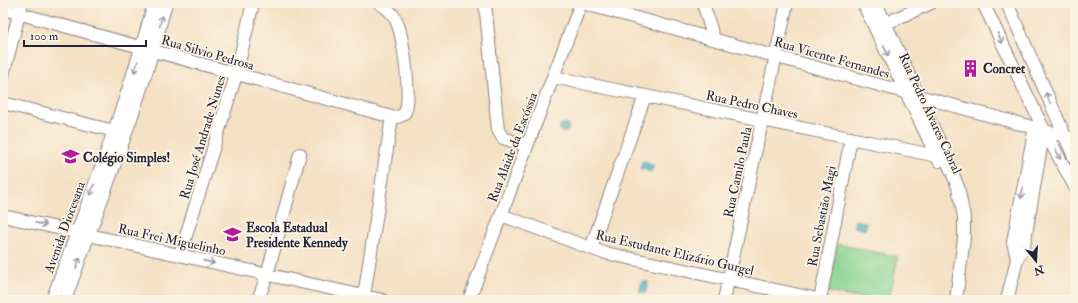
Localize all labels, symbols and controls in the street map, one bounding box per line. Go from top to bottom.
one-way arrow [158,15,165,28]
scale bar [24,22,146,48]
text: 100 m [30,29,59,44]
street label: Rua Silvio Pedrosa [159,32,257,74]
one-way arrow [997,32,1004,44]
street label: Rua Vicente Fernandes [772,34,892,82]
one-way arrow [883,45,890,57]
street label: Rua Pedro Álvares Cabral [895,50,966,177]
building icon: Concret [960,58,980,78]
one-way arrow [132,61,139,74]
place label: Concret [983,61,1026,77]
street label: Rua José Andrade Nunes [177,73,230,201]
street label: Rua Pedro Chaves [704,87,800,123]
street label: Rua Alaide da Escóssia [485,90,541,205]
one-way arrow [1043,93,1051,105]
street label: Rua Camilo Paula [721,125,756,219]
school or university icon: Colégio Simples! [60,147,80,167]
one-way arrow [1054,148,1062,160]
place label: Colégio Simples! [83,150,170,167]
street label: Rua Sebastião Magi [804,164,840,268]
street label: Avenida Diocesana [41,179,89,276]
one-way arrow [88,183,96,195]
one-way arrow [1018,186,1026,199]
place label: Escola Estadual Presidente Kennedy [246,220,349,252]
one-way arrow [34,221,47,229]
street label: Rua Frei Miguelinho [117,221,227,259]
school or university icon: Escola Estadual Presidente Kennedy [223,224,243,244]
street label: Rua Estudante Elizário Gurgel [594,227,756,279]
north arrow [1016,241,1056,281]
one-way arrow [74,258,82,270]
one-way arrow [202,258,215,266]
text: N [1031,262,1047,278]

